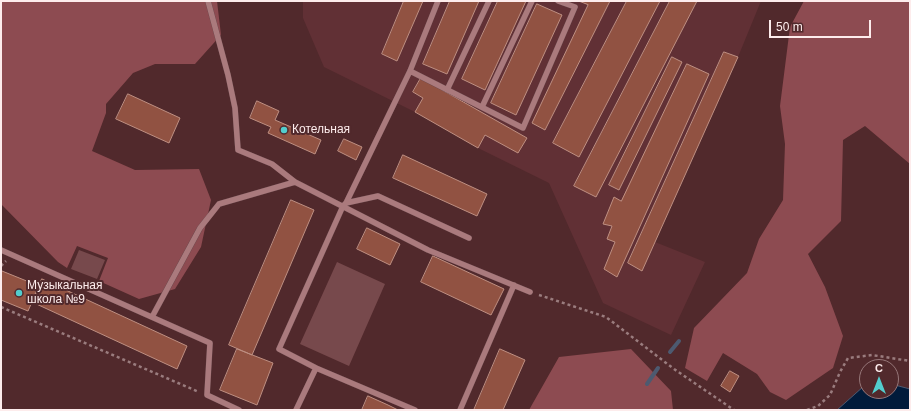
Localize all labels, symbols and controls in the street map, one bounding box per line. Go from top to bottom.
scale bar [771,12,873,38]
text: 50 m [776,20,803,34]
place label: Котельная [292,123,350,137]
marker: Котельная [279,125,289,135]
place label: Музыкальная школа №9 [27,279,102,307]
marker: Музыкальная школа №9 [14,288,24,298]
north arrow [859,359,899,399]
text: С [875,362,883,374]

